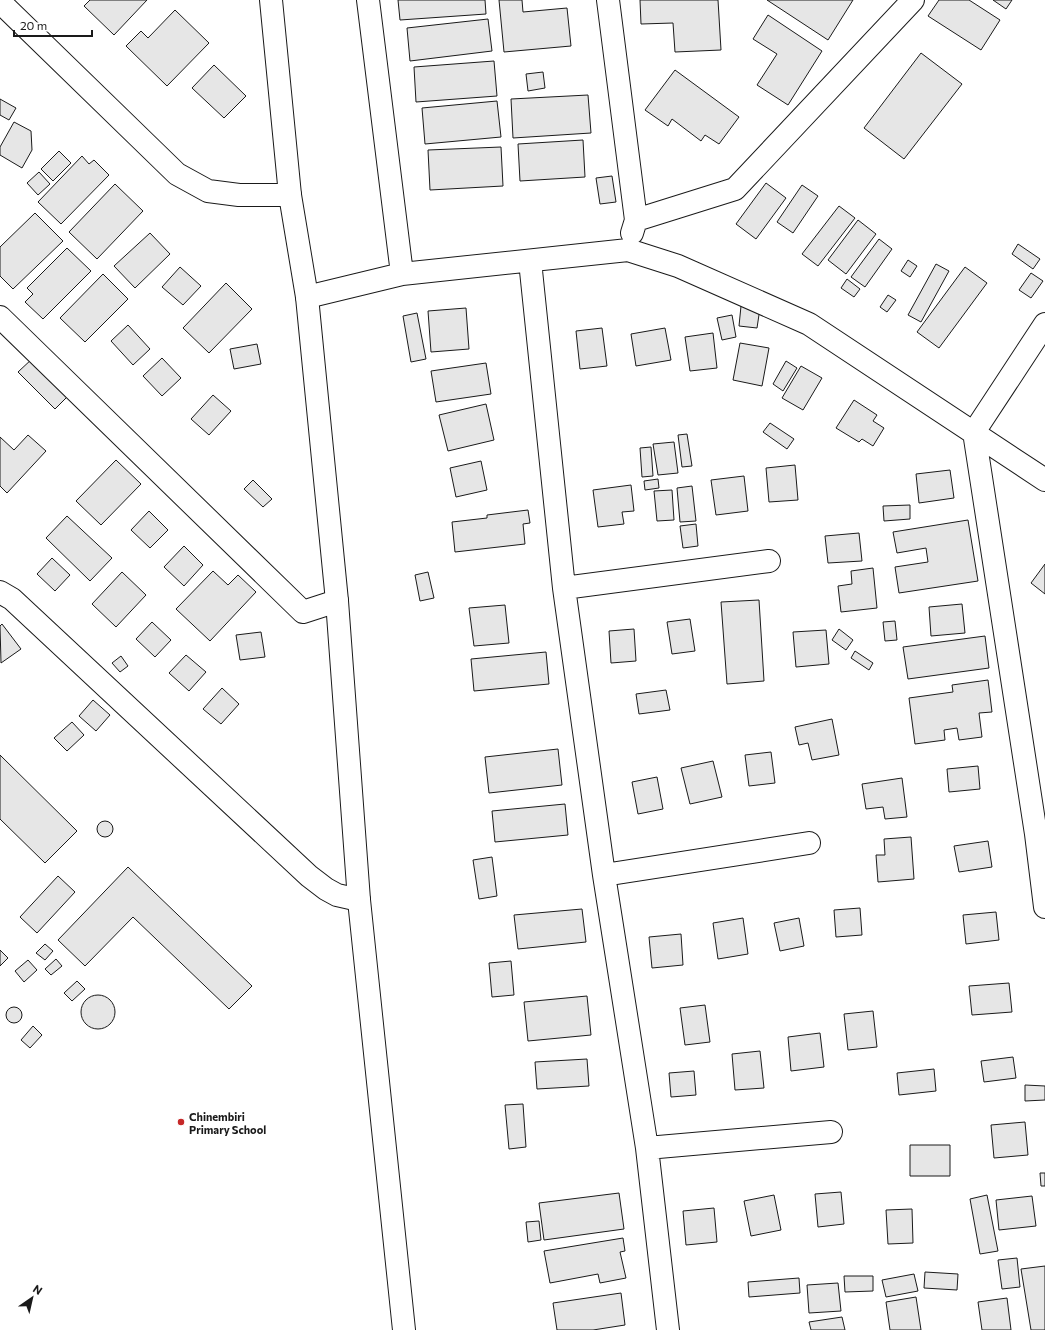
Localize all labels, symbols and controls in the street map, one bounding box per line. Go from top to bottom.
scale bar [14,12,92,38]
text: 20 m [20,18,47,32]
place label: Chinembiri Primary School [189,1110,266,1136]
marker: Chinembiri Primary School [176,1117,186,1127]
north arrow [12,1278,52,1318]
text: N [31,1282,45,1297]

